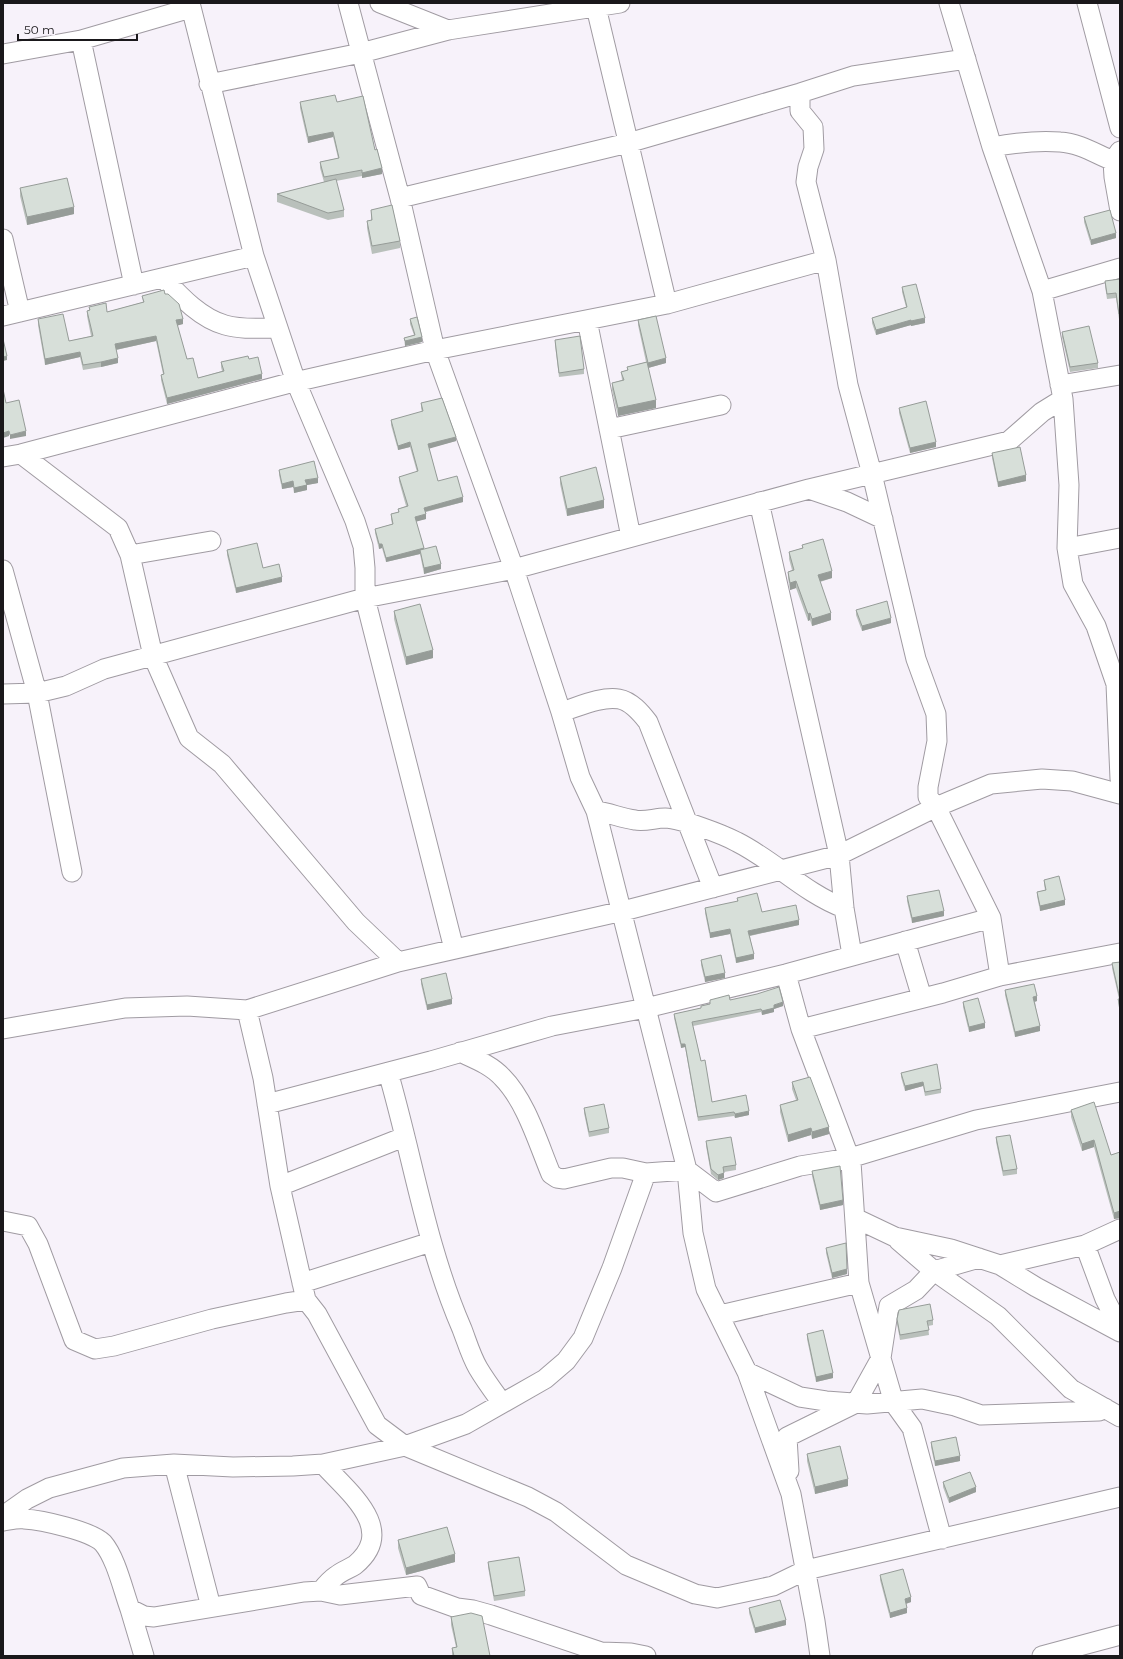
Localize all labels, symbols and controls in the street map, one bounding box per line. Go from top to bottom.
scale bar [18,16,137,42]
text: 50 m [24,22,55,37]

